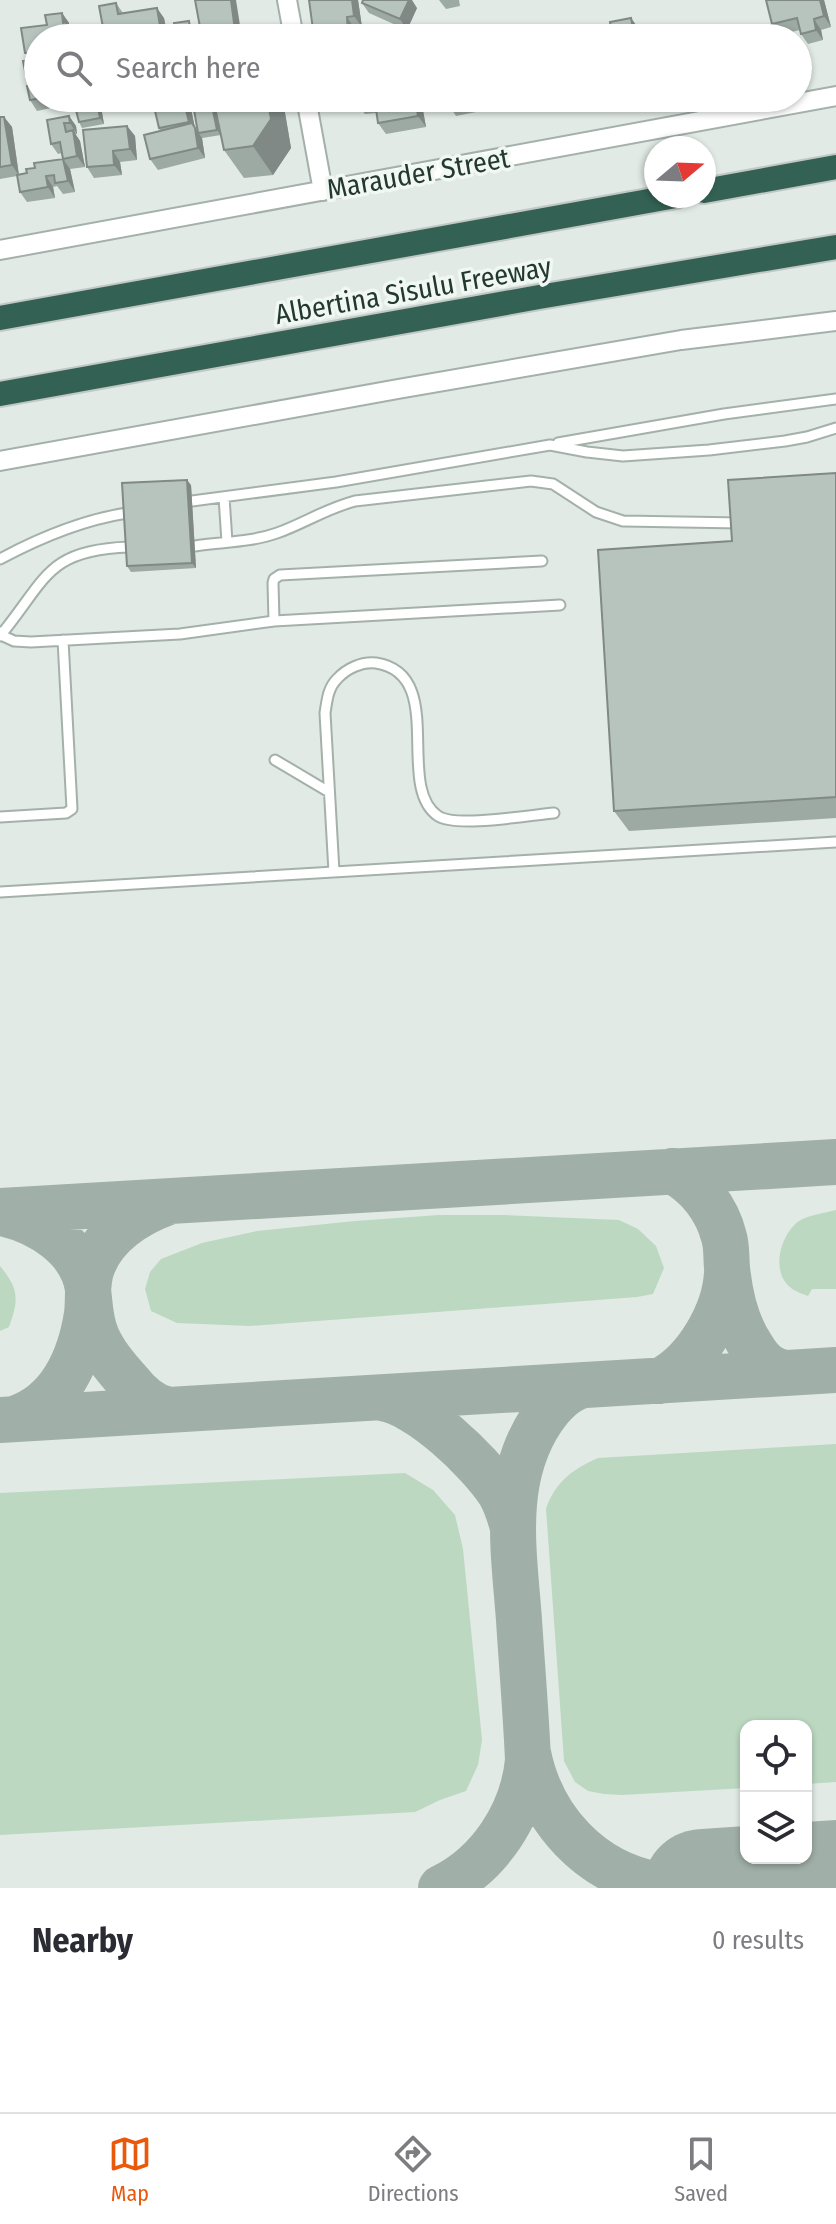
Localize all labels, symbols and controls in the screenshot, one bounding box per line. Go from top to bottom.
search box [24,24,812,112]
icon: search [52,46,96,90]
text: Search here [116,50,261,86]
north arrow [644,136,716,208]
street label: Marauder Street [324,141,513,206]
street label: Albertina Sisulu Freeway [272,250,554,331]
map controls [740,1720,812,1864]
button: locate [740,1720,812,1792]
button: layers [740,1792,812,1864]
text: Nearby [32,1920,133,1961]
text: 0 results [712,1925,804,1956]
tab: Map [108,2132,152,2207]
tab: Directions [368,2132,459,2207]
tab: Saved [674,2132,728,2207]

